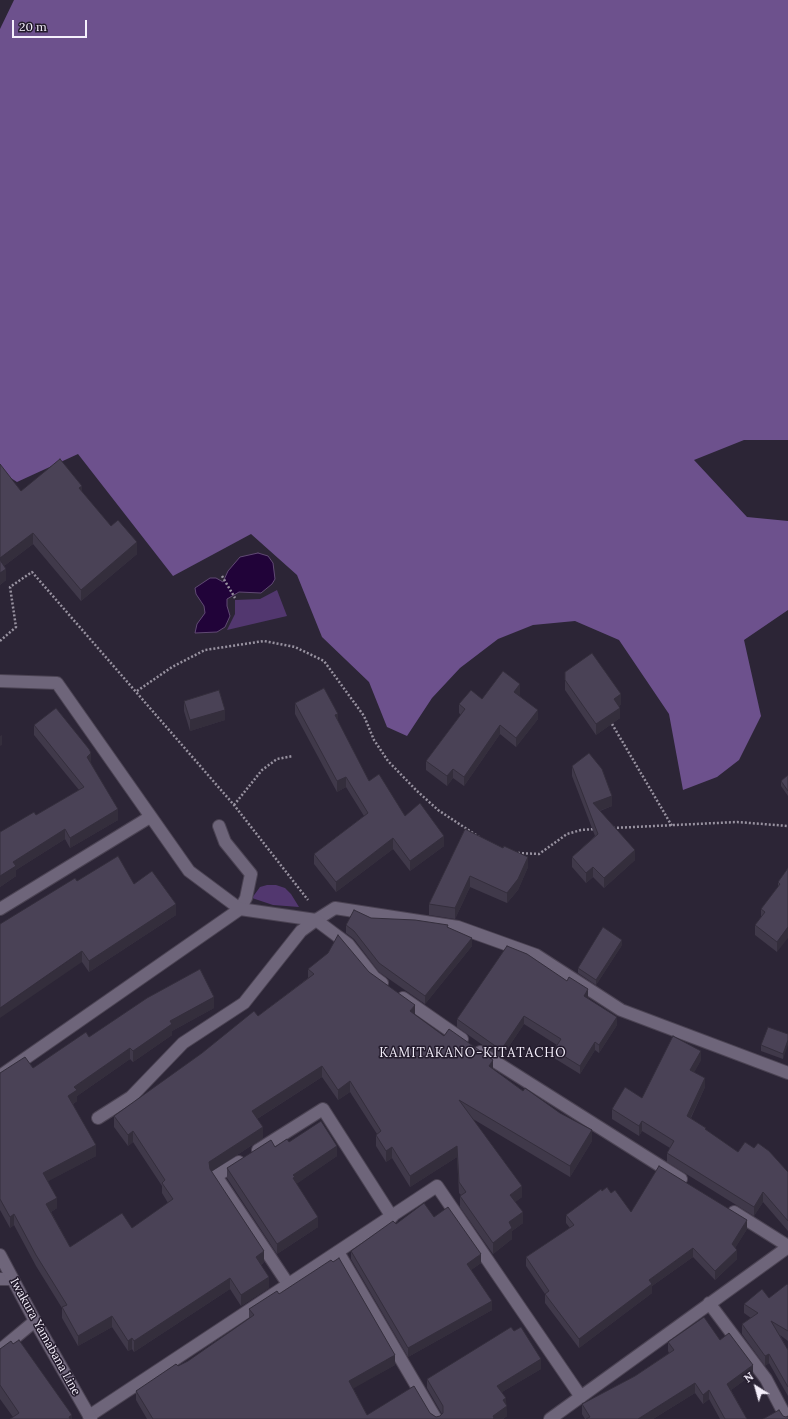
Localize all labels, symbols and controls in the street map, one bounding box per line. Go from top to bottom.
scale bar [14,12,89,38]
text: 20 m [19,19,47,34]
district label: KAMITAKANO-KITATACHO [379,1045,567,1061]
street label: Iwakura Yamabana Line [7,1276,83,1398]
north arrow [736,1367,776,1407]
text: N [741,1369,756,1386]

